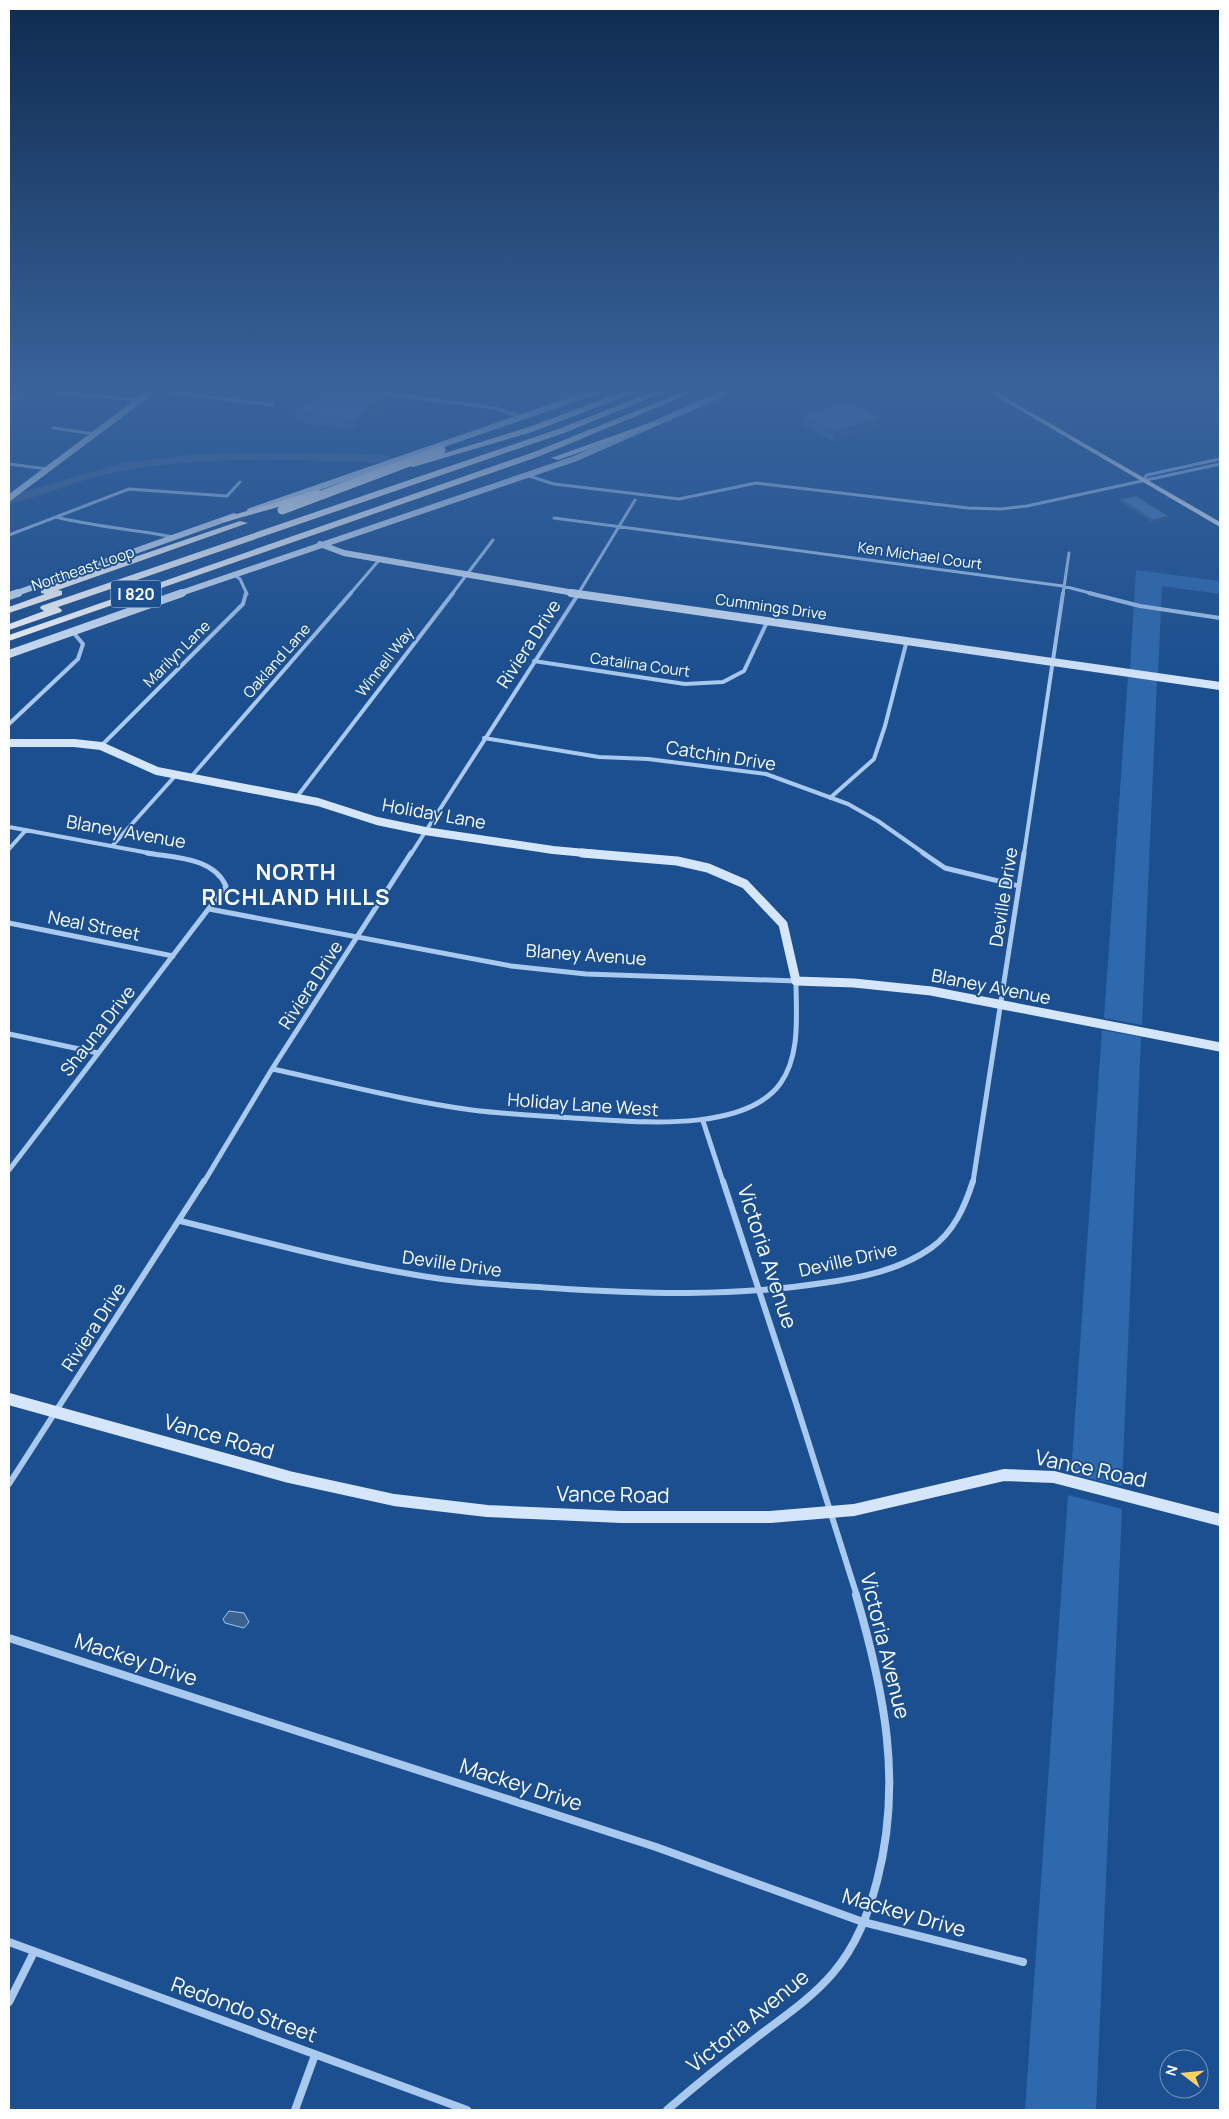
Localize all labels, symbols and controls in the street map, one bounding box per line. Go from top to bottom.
street label: Ken Michael Court [856,536,984,575]
street label: Northeast Loop [29,541,137,596]
road number: I 820 [111,580,161,608]
street label: Cummings Drive [714,588,828,625]
street label: Riviera Drive [491,594,566,692]
street label: Marilyn Lane [139,615,215,692]
street label: Oakland Lane [238,619,315,703]
street label: Winnell Way [351,622,418,701]
street label: Catalina Court [589,647,691,682]
street label: Catchin Drive [664,734,778,776]
street label: Holiday Lane [380,792,488,834]
street label: Blaney Avenue [65,809,188,853]
street label: Deville Drive [983,845,1023,948]
district label: NORTH RICHLAND HILLS [202,857,390,912]
street label: Neal Street [46,904,142,946]
street label: Riviera Drive [273,935,348,1033]
street label: Blaney Avenue [525,938,647,970]
street label: Blaney Avenue [930,963,1053,1009]
street label: Shauna Drive [54,980,140,1081]
street label: Holiday Lane West [507,1087,659,1121]
street label: Victoria Avenue [732,1181,804,1332]
street label: Deville Drive [796,1236,899,1282]
street label: Deville Drive [401,1244,503,1282]
street label: Riviera Drive [56,1277,131,1375]
street label: Vance Road [161,1407,278,1465]
street label: Vance Road [1033,1443,1150,1494]
street label: Vance Road [556,1479,670,1509]
street label: Victoria Avenue [854,1570,918,1722]
street label: Mackey Drive [71,1626,201,1692]
street label: Mackey Drive [456,1751,586,1817]
street label: Mackey Drive [839,1881,969,1943]
street label: Victoria Avenue [680,1962,814,2078]
street label: Redondo Street [167,1970,321,2048]
north arrow [1159,2049,1209,2099]
text: N [1161,2063,1182,2078]

